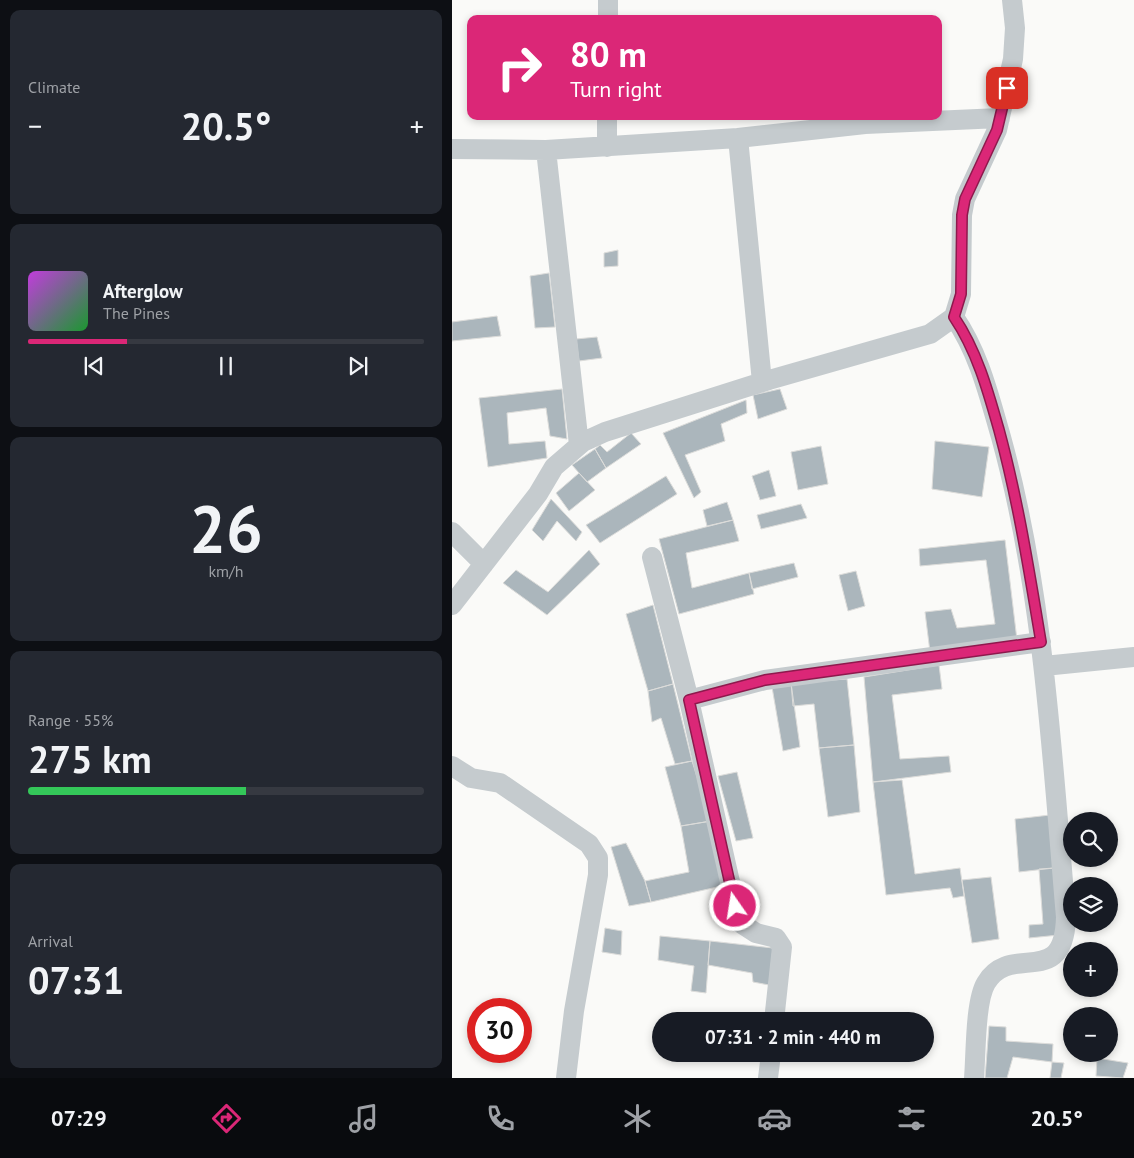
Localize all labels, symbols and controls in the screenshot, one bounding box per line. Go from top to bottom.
text: 80 m [570,31,647,77]
icon: right [487,35,552,100]
pin [986,67,1028,109]
icon: arrive [993,74,1021,102]
text: Turn right [570,75,662,103]
text: Climate [28,77,80,97]
text: 20.5° [181,101,271,150]
text: − [28,107,42,144]
text: + [410,107,424,144]
text: Afterglow [103,279,183,303]
text: The Pines [103,303,170,323]
icon: previous [80,352,108,380]
icon: pause [212,352,240,380]
icon: next [344,352,372,380]
text: 26 [189,486,263,570]
text: km/h [208,561,244,581]
text: Range · 55% [28,710,113,730]
text: 275 km [28,734,152,783]
map controls [1063,812,1118,1062]
button: search [1063,812,1118,867]
button: layers [1063,877,1118,932]
position arrow [708,879,760,931]
text: Arrival [28,931,73,951]
button: + [1063,942,1118,997]
text: 07:31 [28,955,124,1004]
speed limit sign: 30 [467,998,532,1063]
button: − [1063,1007,1118,1062]
text: 07:31 · 2 min · 440 m [705,1025,881,1049]
icon: directions [209,1101,244,1136]
icon: music [346,1101,381,1136]
icon: phone [483,1101,518,1136]
icon: climate [620,1101,655,1136]
icon: car [757,1101,792,1136]
icon: filters [894,1101,929,1136]
text: 07:29 [51,1104,107,1132]
text: 20.5° [1030,1104,1083,1132]

